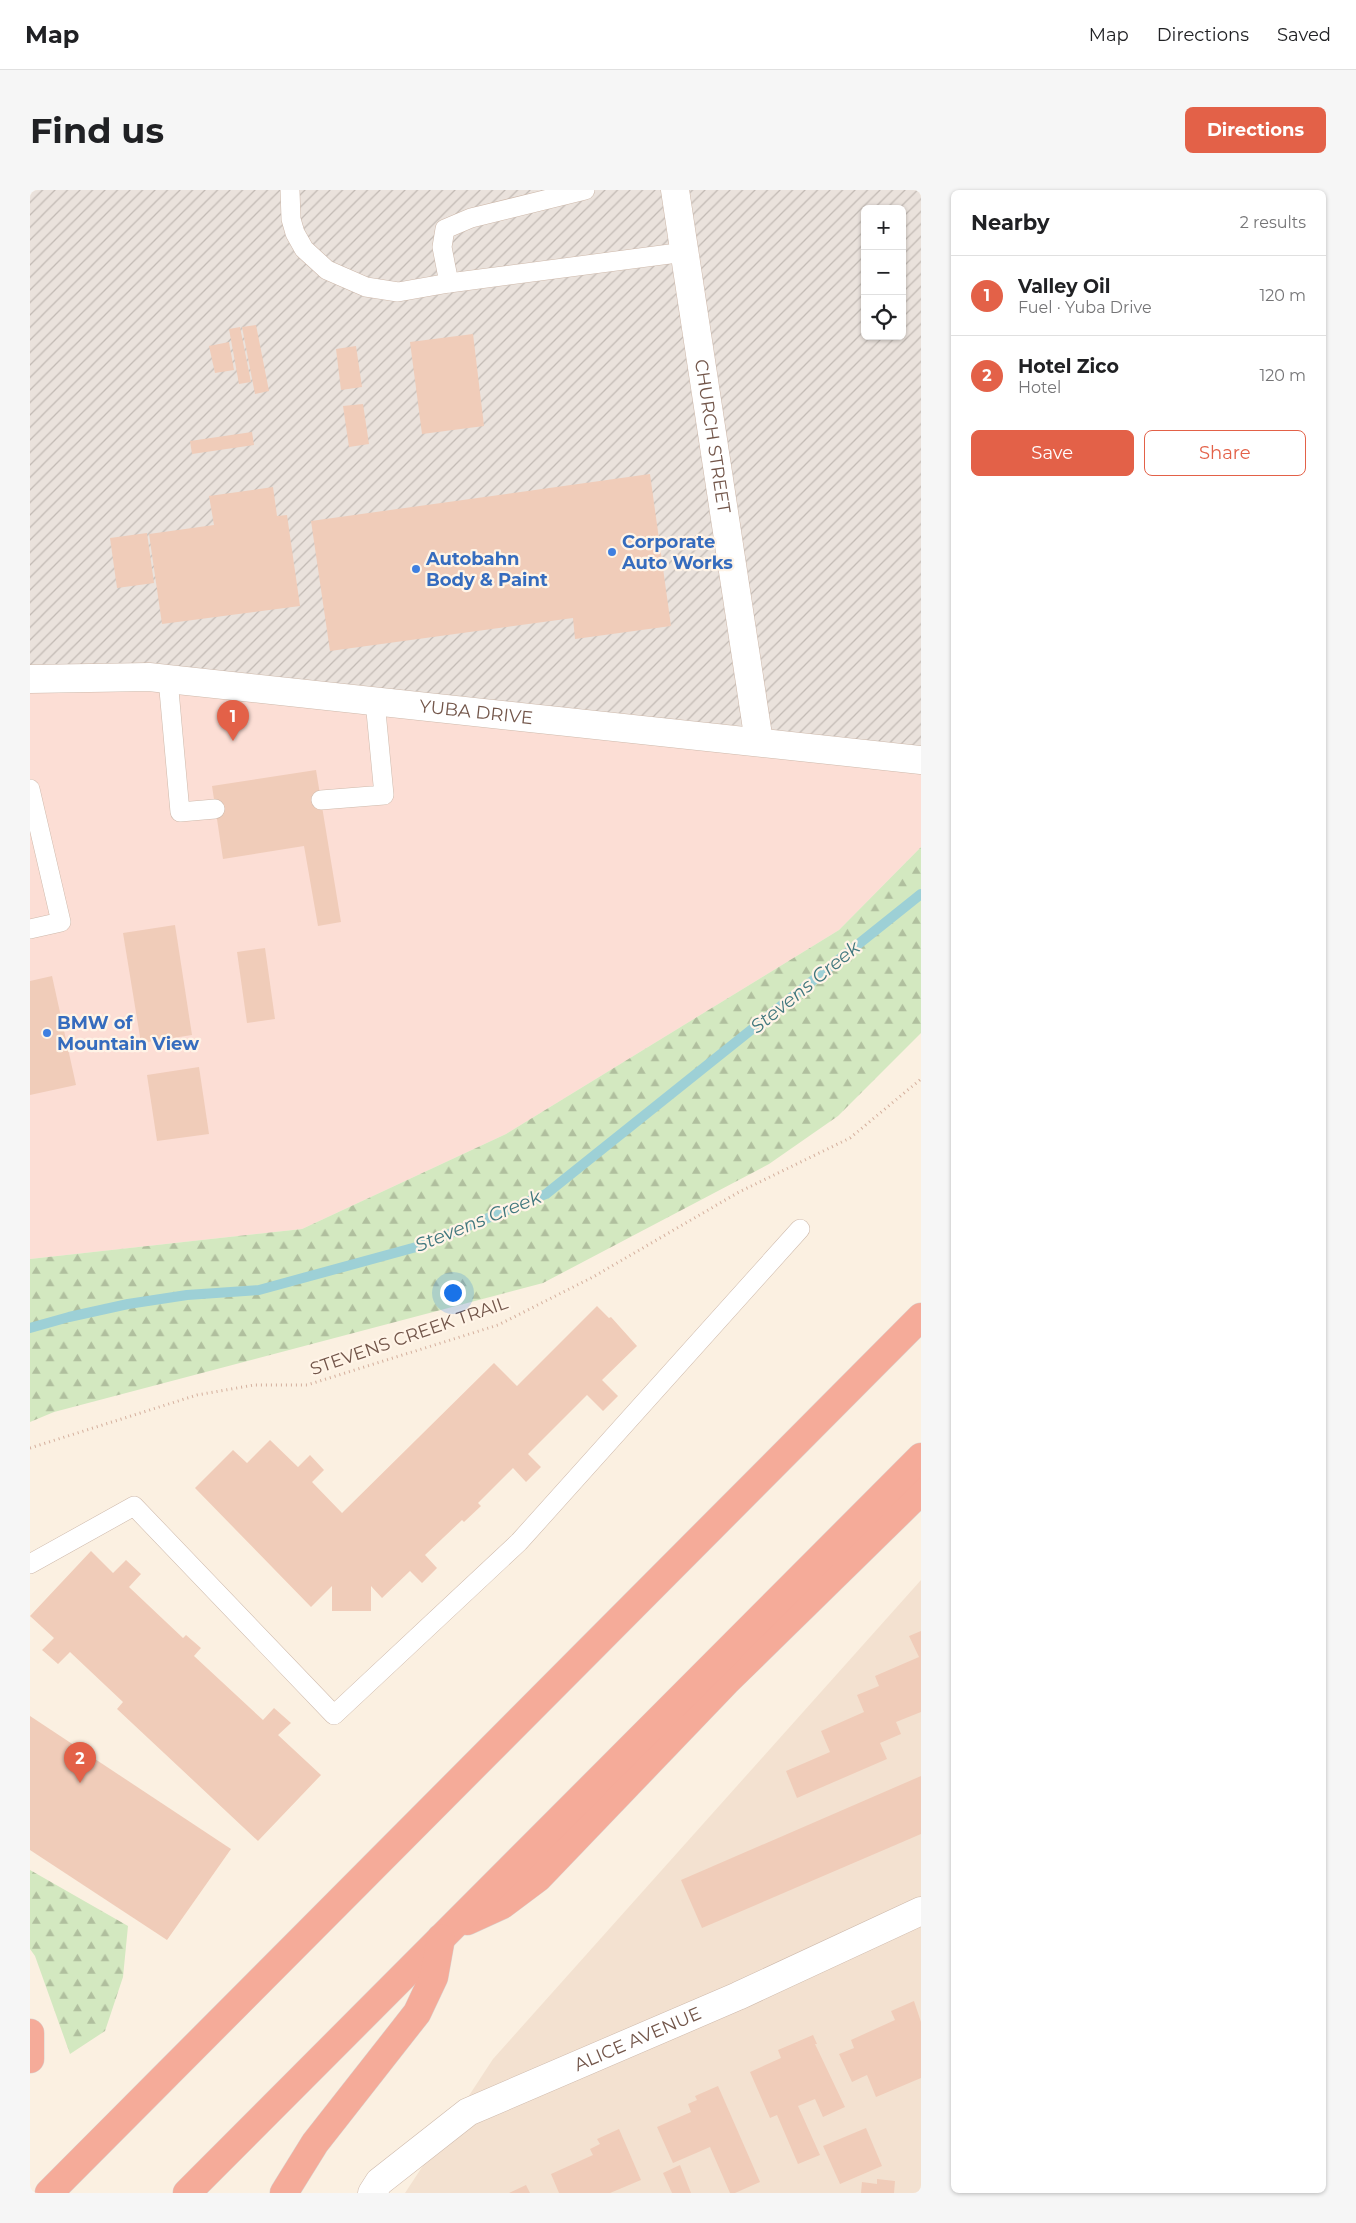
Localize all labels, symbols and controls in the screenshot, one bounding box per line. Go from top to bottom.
text: Map [25,20,79,49]
text: Map [1089,24,1129,46]
text: Directions [1157,24,1249,46]
text: Saved [1277,24,1331,46]
button: Directions [1185,107,1326,153]
text: Find us [30,109,164,152]
map controls [861,205,906,340]
button: + [861,205,906,250]
text: Nearby [971,210,1050,235]
text: 2 results [1240,213,1306,232]
button: − [861,250,906,295]
text: Valley Oil [1018,275,1111,298]
text: 1 [984,286,990,305]
text: 120 m [1259,286,1306,305]
button: locate [861,295,906,340]
text: Fuel · Yuba Drive [1018,298,1152,317]
text: Hotel Zico [1018,355,1119,378]
street label: CHURCH STREET [690,358,735,515]
text: 2 [982,366,992,385]
text: 120 m [1259,366,1306,385]
text: Hotel [1018,378,1061,397]
button: Save [971,430,1134,476]
button: Share [1144,430,1306,476]
place label: Corporate Auto Works [621,531,733,574]
marker: Corporate Auto Works [606,546,618,558]
place label: Autobahn Body & Paint [425,548,548,591]
marker: Autobahn Body & Paint [410,563,422,575]
street label: YUBA DRIVE [418,695,534,729]
pin: 1 [217,700,249,741]
water label: Stevens Creek [746,935,865,1038]
place label: BMW of Mountain View [57,1012,199,1055]
marker: BMW of Mountain View [41,1027,53,1039]
water label: Stevens Creek [411,1185,545,1257]
your location [440,1280,466,1306]
street label: STEVENS CREEK TRAIL [307,1292,511,1380]
pin: 2 [64,1742,96,1783]
street label: ALICE AVENUE [571,2002,705,2076]

